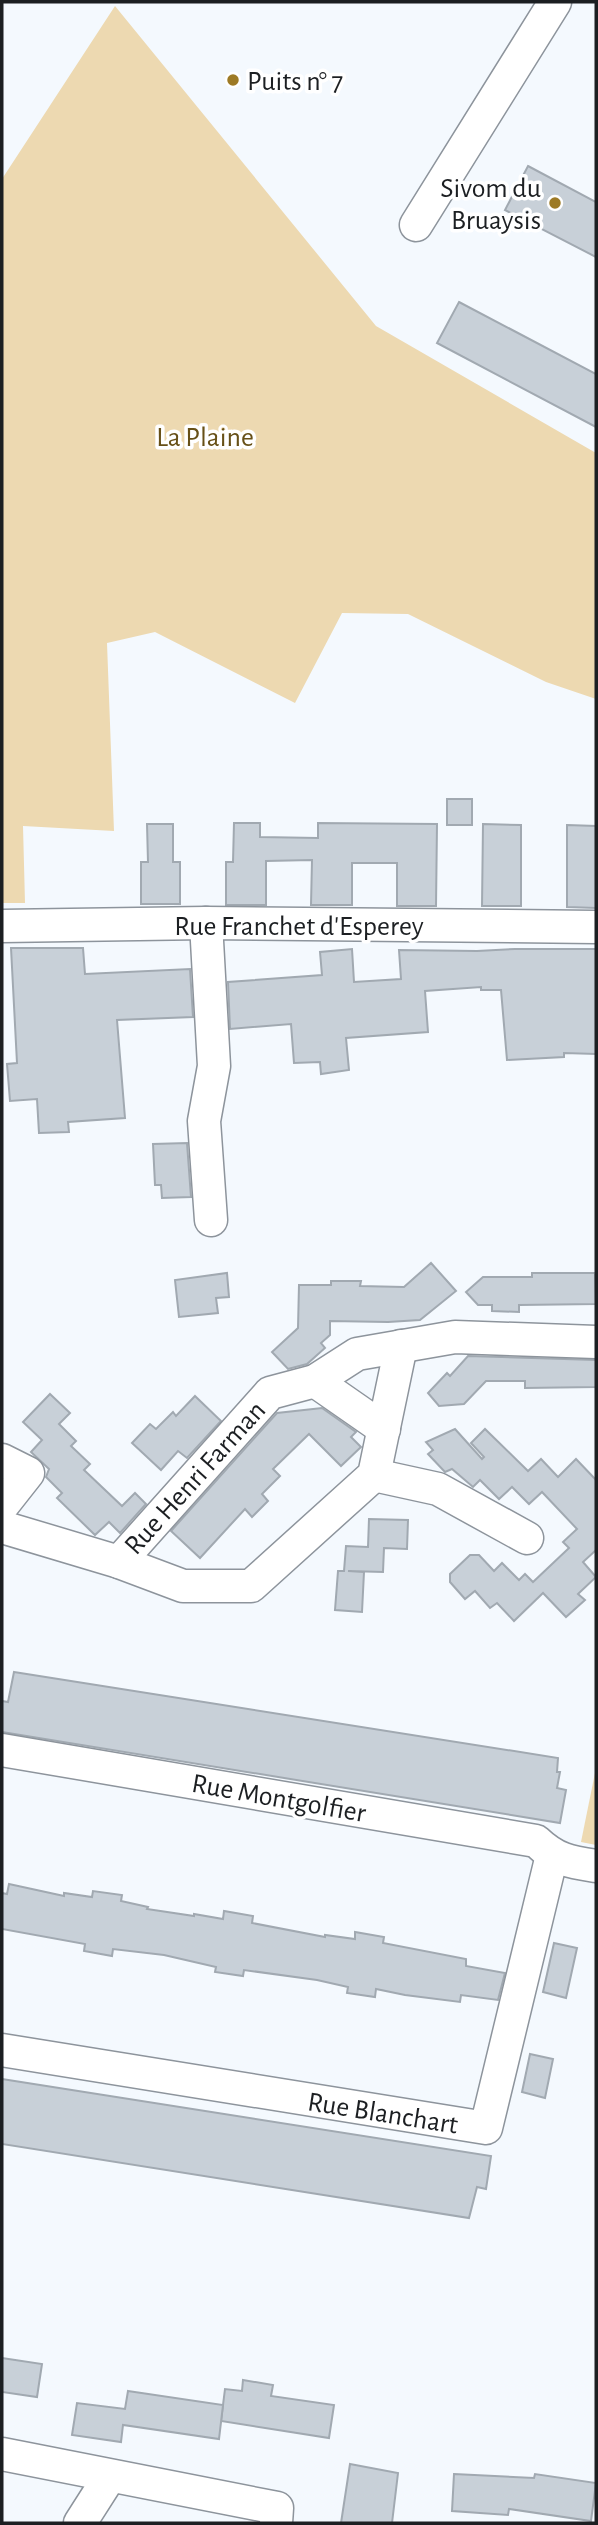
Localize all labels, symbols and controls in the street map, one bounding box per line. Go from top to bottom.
place label: Puits n° 7 [247,68,343,96]
marker: Puits n° 7 [225,72,241,88]
place label: Sivom du Bruaysis [440,175,541,235]
marker: Sivom du Bruaysis [547,195,563,211]
park label: La Plaine [156,424,254,452]
street label: Rue Franchet d'Esperey [174,913,424,941]
street label: Rue Henri Farman [120,1396,271,1560]
street label: Rue Montgolfier [189,1770,368,1828]
street label: Rue Blanchart [306,2088,460,2140]

